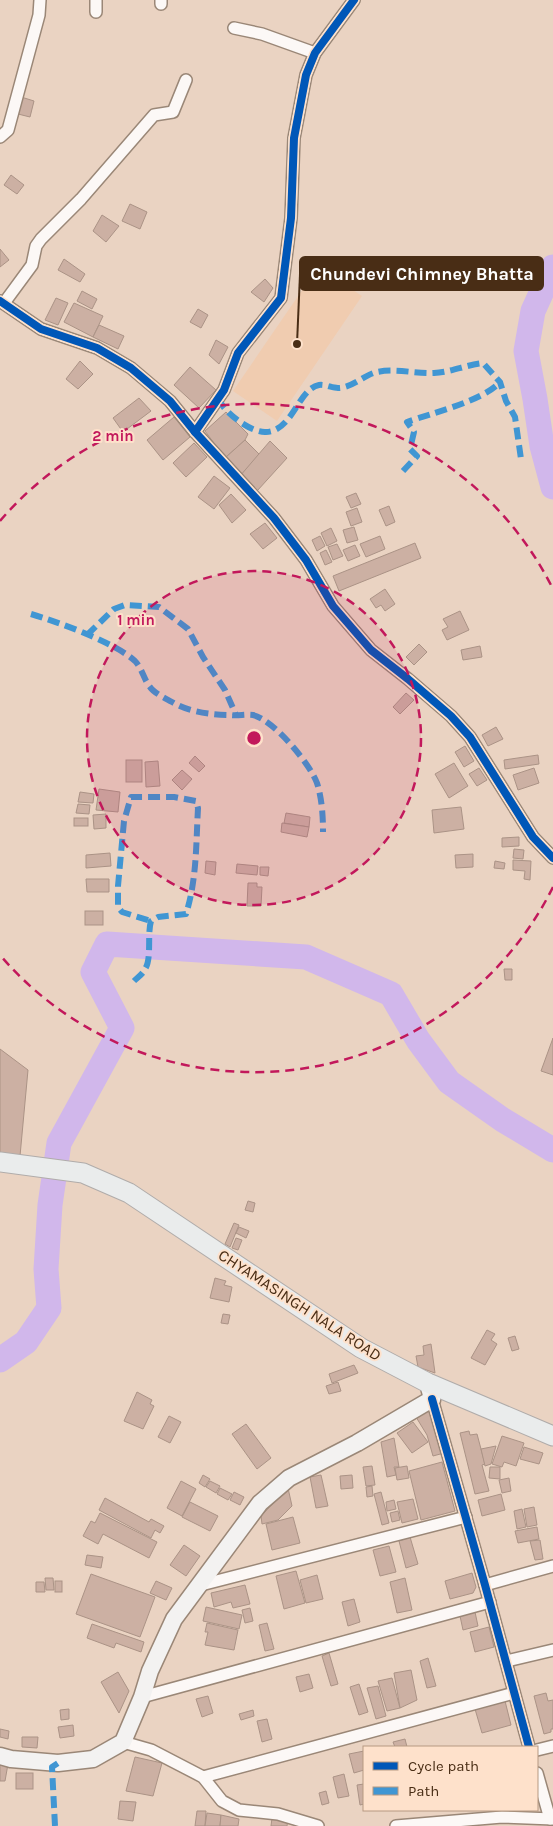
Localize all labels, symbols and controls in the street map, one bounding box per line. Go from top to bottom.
callout: Chundevi Chimney Bhatta [300,257,543,290]
text: Chundevi Chimney Bhatta [310,263,534,285]
text: 2 min [92,427,134,445]
text: 1 min [117,611,155,629]
centre of rings [245,729,263,747]
street label: CHYAMASINGH NALA ROAD [215,1245,385,1365]
legend [363,1746,538,1811]
text: Cycle path [408,1757,479,1775]
text: Path [408,1782,439,1800]

